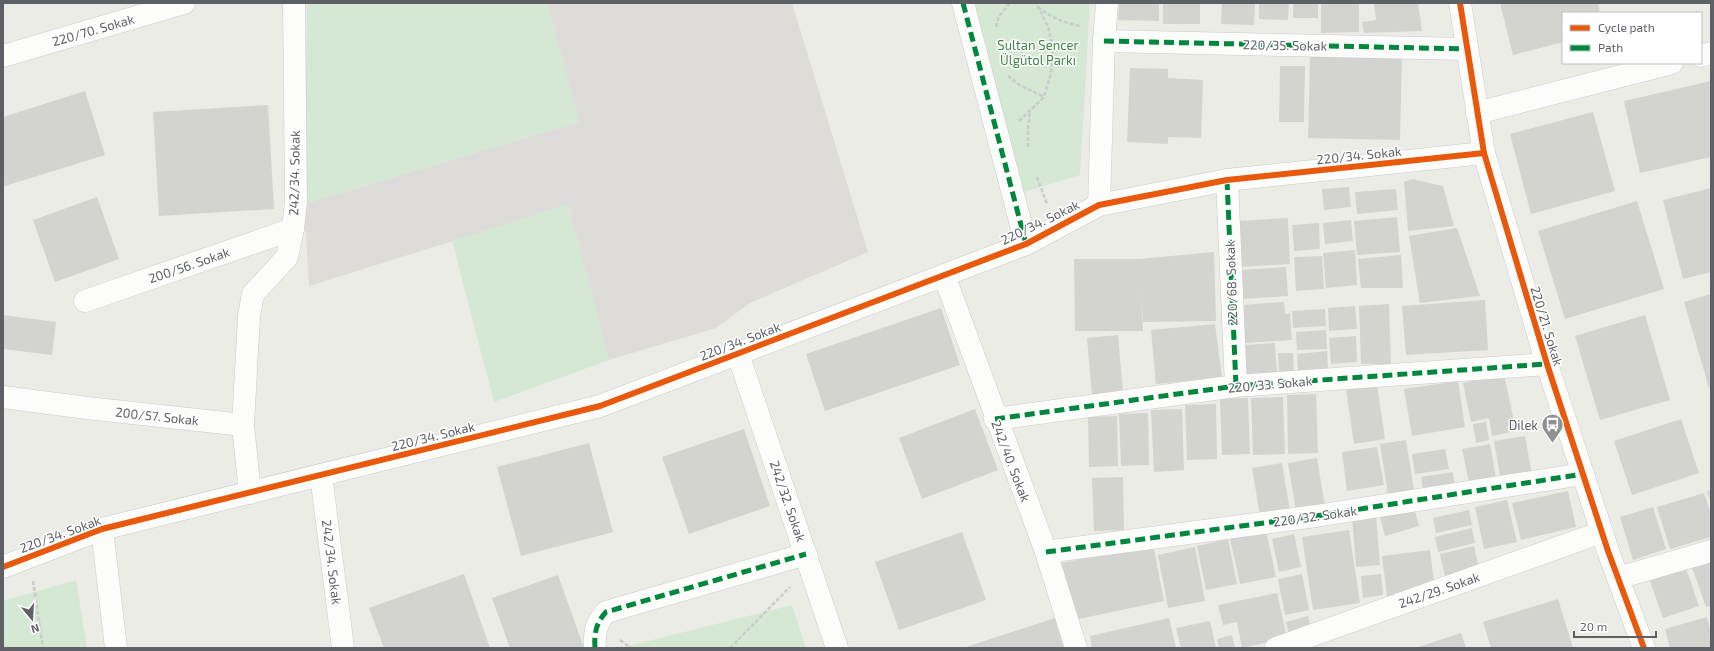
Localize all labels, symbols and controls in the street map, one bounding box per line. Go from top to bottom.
street label: 220/70. Sokak [50,11,136,49]
legend [1562,12,1702,64]
text: Cycle path [1598,20,1655,34]
street label: 220/35. Sokak [1243,36,1328,54]
park label: Sultan Sencer Ülgütol Parkı [997,37,1079,68]
text: Path [1598,40,1623,54]
street label: 242/34. Sokak [285,130,303,216]
street label: 220/34. Sokak [1316,143,1403,167]
street label: 220/34. Sokak [998,196,1082,248]
street label: 220/68. Sokak [1222,240,1240,326]
street label: 200/56. Sokak [146,243,232,286]
street label: 220/21. Sokak [1527,284,1567,368]
street label: 220/34. Sokak [697,318,783,364]
street label: 220/33. Sokak [1227,372,1313,396]
street label: 200/57. Sokak [115,404,200,428]
bus stop icon: Dilek [1540,412,1566,445]
place label: Dilek [1509,417,1538,433]
street label: 220/34. Sokak [390,418,477,454]
street label: 242/40. Sokak [988,418,1034,504]
street label: 242/32. Sokak [767,458,809,544]
street label: 220/32. Sokak [1272,502,1358,530]
street label: 220/34. Sokak [17,512,103,556]
street label: 242/34. Sokak [319,519,345,606]
street label: 242/29. Sokak [1396,568,1482,611]
north arrow [12,599,52,639]
scale bar [1574,613,1656,639]
text: 20 m [1580,619,1607,633]
text: N [29,622,41,636]

